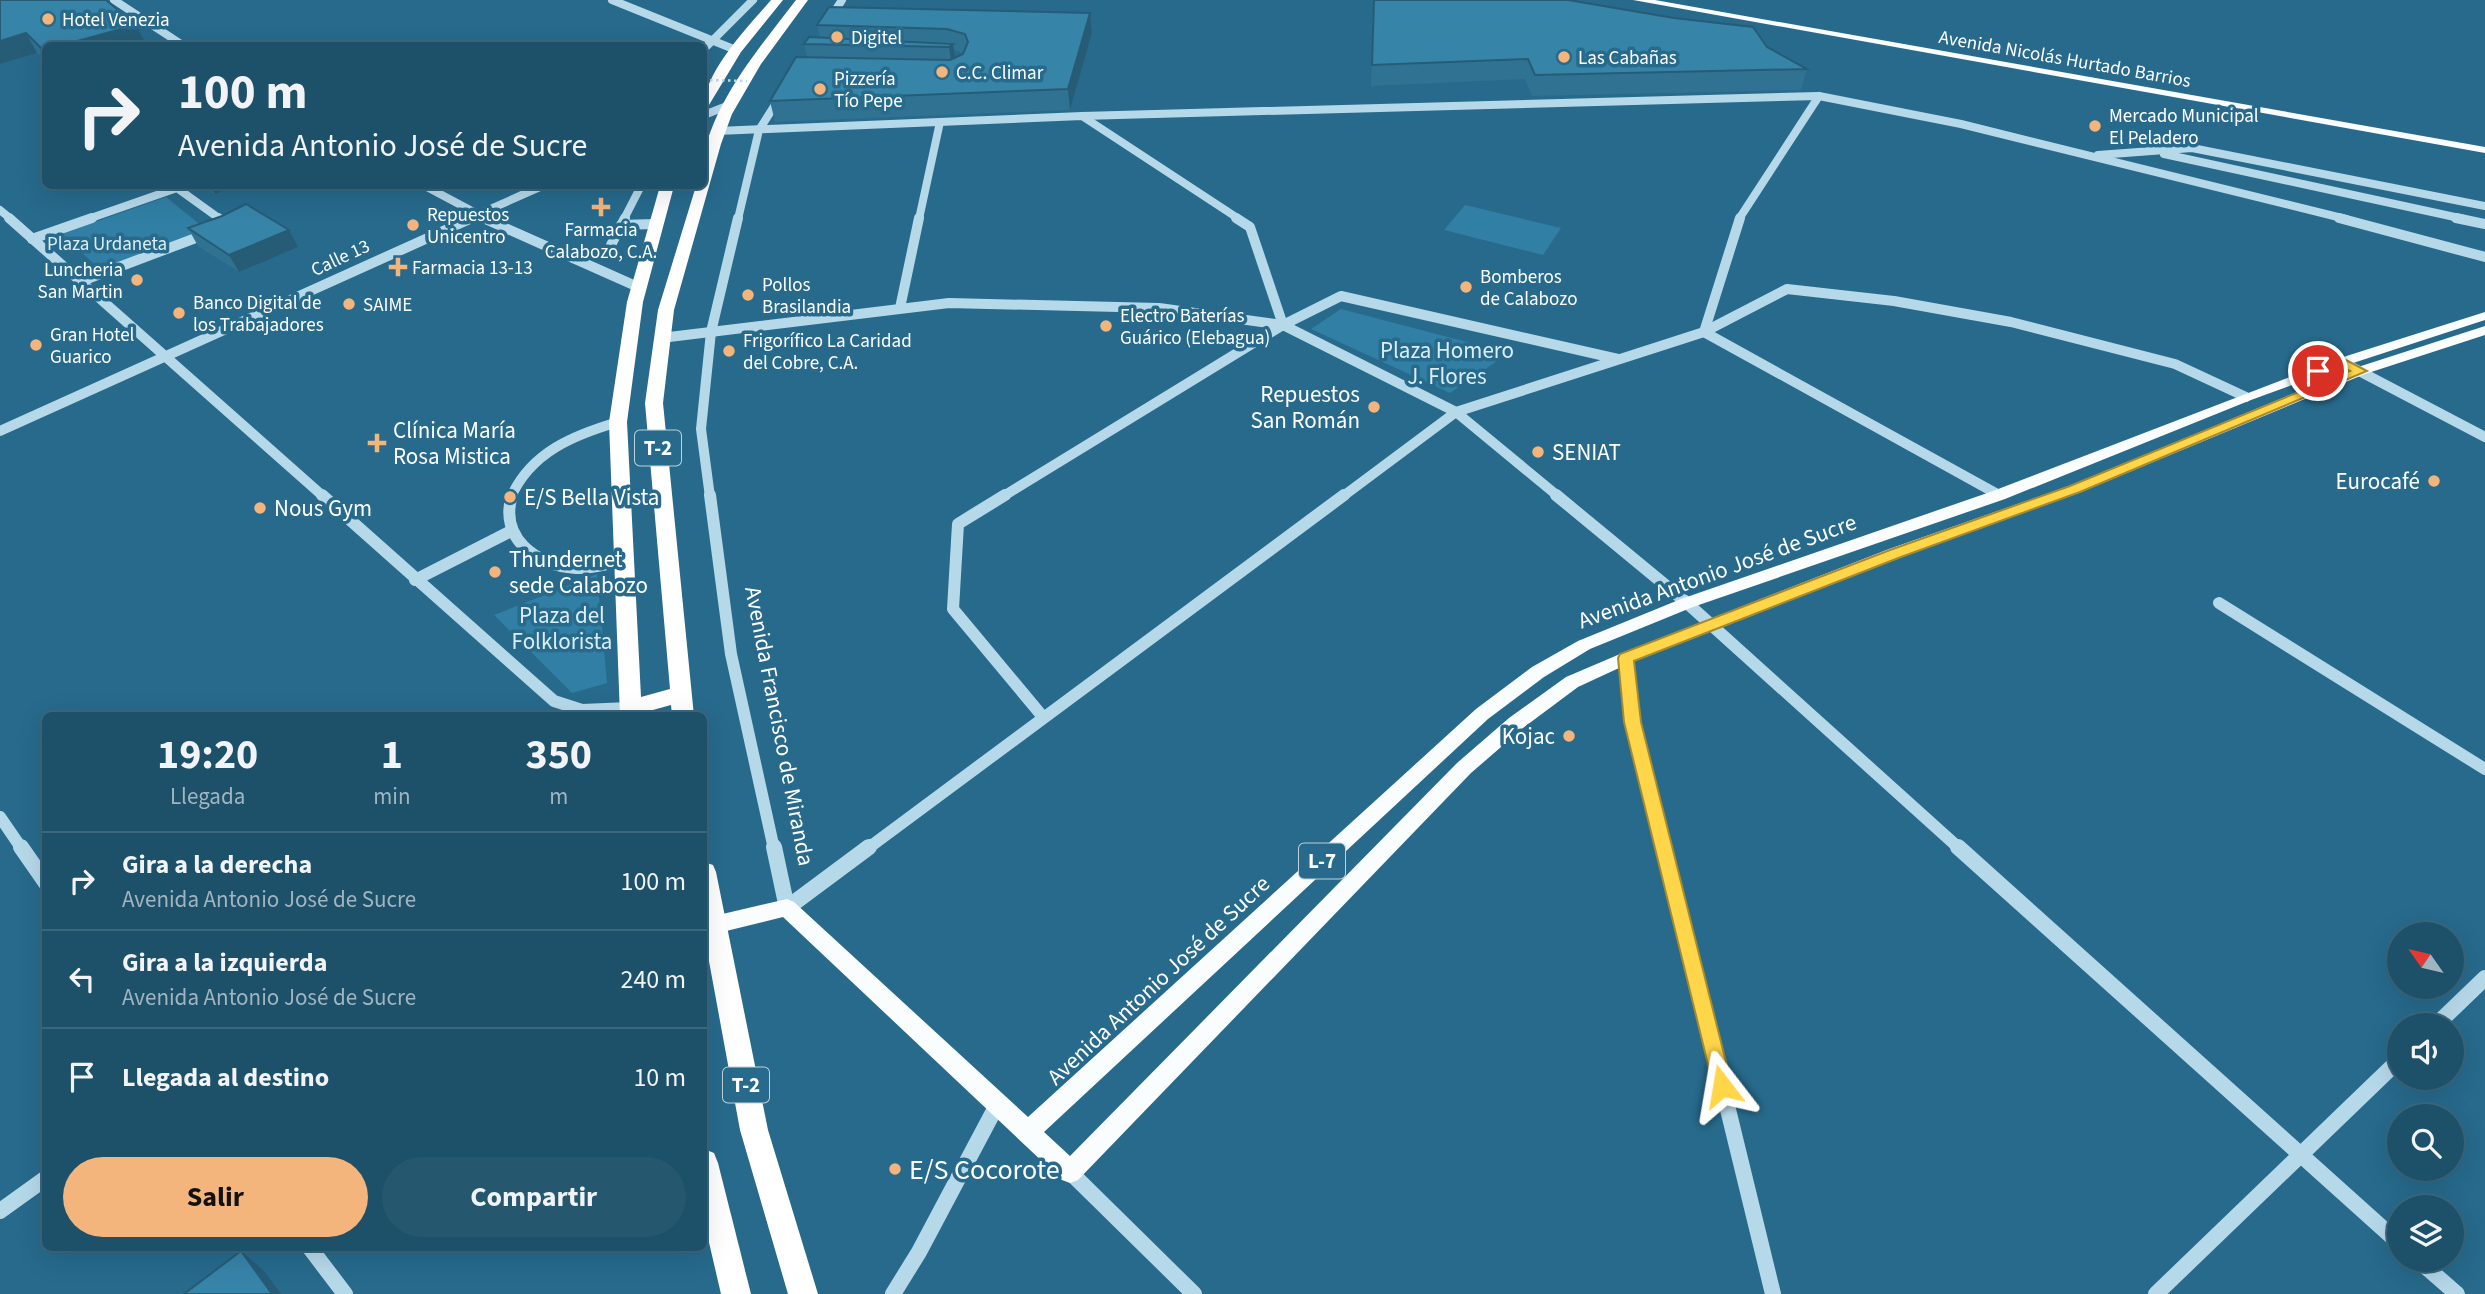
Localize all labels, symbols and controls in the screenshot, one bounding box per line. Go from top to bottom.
place label: Hotel Venezia [62,7,170,34]
marker: Hotel Venezia [40,11,56,27]
street label: Avenida Nicolás Hurtado Barrios [1937,24,2193,95]
place label: Digitel [851,25,902,52]
marker: Digitel [829,29,845,45]
place label: Las Cabañas [1578,45,1677,72]
marker: Las Cabañas [1556,49,1572,65]
text: 100 m [178,58,307,128]
place label: C.C. Climar [956,60,1044,87]
marker: C.C. Climar [934,64,950,80]
place label: Pizzería Tío Pepe [834,66,903,115]
icon: right [63,70,154,161]
marker: Pizzería Tío Pepe [812,81,828,97]
place label: Mercado Municipal El Peladero [2109,103,2259,152]
marker: Mercado Municipal El Peladero [2087,118,2103,134]
text: Avenida Antonio José de Sucre [178,123,587,169]
marker: Farmacia Calabozo, C.A. [593,199,609,215]
place label: Repuestos Unicentro [427,202,509,251]
marker: Repuestos Unicentro [405,217,421,233]
place label: Farmacia Calabozo, C.A. [545,217,657,266]
park label: Plaza Urdaneta [47,231,167,258]
street label: Calle 13 [307,233,375,284]
place label: Farmacia 13-13 [412,255,533,282]
place label: Luncheria San Martin [38,257,123,306]
marker: Farmacia 13-13 [390,259,406,275]
place label: Bomberos de Calabozo [1480,264,1578,313]
marker: Luncheria San Martin [129,272,145,288]
place label: Pollos Brasilandia [762,272,851,321]
marker: Bomberos de Calabozo [1458,279,1474,295]
marker: Pollos Brasilandia [740,287,756,303]
place label: Banco Digital de los Trabajadores [193,290,324,339]
place label: SAIME [363,292,412,319]
marker: SAIME [341,296,357,312]
place label: Electro Baterías Guárico (Elebagua) [1120,303,1270,352]
marker: Banco Digital de los Trabajadores [171,305,187,321]
marker: Electro Baterías Guárico (Elebagua) [1098,318,1114,334]
place label: Gran Hotel Guarico [50,322,135,371]
place label: Frigorífico La Caridad del Cobre, C.A. [743,328,912,377]
park label: Plaza Homero J. Flores [1380,334,1514,393]
marker: Gran Hotel Guarico [28,337,44,353]
pin [2288,341,2348,401]
marker: Frigorífico La Caridad del Cobre, C.A. [721,343,737,359]
icon: arrive [2299,352,2337,390]
place label: Repuestos San Román [1250,378,1360,437]
marker: Repuestos San Román [1366,399,1382,415]
place label: Clínica María Rosa Mistica [393,414,516,473]
road number: T-2 [635,430,681,466]
marker: Clínica María Rosa Mistica [367,433,387,453]
place label: SENIAT [1552,436,1621,469]
marker: SENIAT [1530,444,1546,460]
place label: Eurocafé [2335,465,2420,498]
marker: Eurocafé [2426,473,2442,489]
place label: E/S Bella Vista [524,481,659,514]
marker: E/S Bella Vista [502,489,518,505]
place label: Nous Gym [274,492,372,525]
marker: Nous Gym [252,500,268,516]
street label: Avenida Antonio José de Sucre [1573,506,1861,637]
place label: Thundernet sede Calabozo [509,543,648,602]
marker: Thundernet sede Calabozo [487,564,503,580]
street label: Avenida Francisco de Miranda [736,584,823,869]
park label: Plaza del Folklorista [512,599,612,658]
place label: Kojac [1502,720,1555,753]
text: 19:20 [157,725,258,785]
text: 1 [381,725,403,785]
text: 350 [525,725,592,785]
marker: Kojac [1561,728,1577,744]
text: Llegada [170,780,245,813]
text: min [373,780,411,813]
text: m [549,780,568,813]
road number: L-7 [1299,844,1345,878]
text: Gira a la derecha [122,846,312,883]
icon: right [63,862,101,900]
text: 100 m [620,863,686,900]
street label: Avenida Antonio José de Sucre [1040,868,1277,1093]
text: Avenida Antonio José de Sucre [122,883,416,916]
north arrow [2387,922,2464,999]
map controls [2387,922,2464,1272]
text: Gira a la izquierda [122,944,327,981]
icon: left [63,960,101,998]
text: 240 m [620,961,686,998]
text: Avenida Antonio José de Sucre [122,981,416,1014]
button: sound [2387,1013,2464,1090]
position arrow [1685,1049,1759,1123]
icon: arrive [63,1058,101,1096]
text: Llegada al destino [122,1059,329,1096]
text: 10 m [633,1059,686,1096]
road number: T-2 [723,1068,769,1102]
button: search [2387,1104,2464,1181]
place label: E/S Cocorote [909,1150,1060,1190]
button: Salir [63,1157,368,1237]
button: Compartir [382,1157,686,1237]
marker: E/S Cocorote [887,1161,903,1177]
button: layers [2387,1195,2464,1272]

